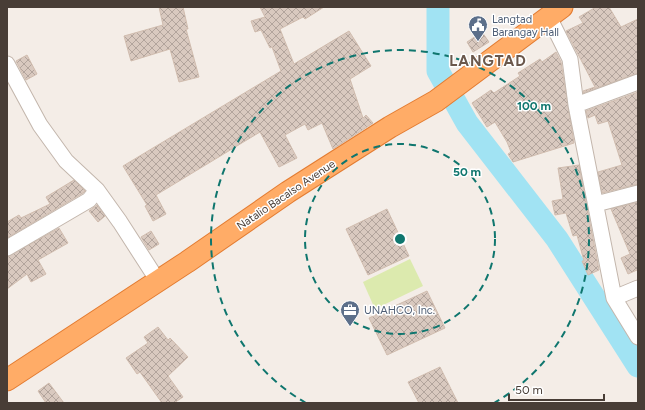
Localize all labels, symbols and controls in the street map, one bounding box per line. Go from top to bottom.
place label: Langtad Barangay Hall [492,13,559,39]
public building icon: Langtad Barangay Hall [467,14,489,42]
district label: LANGTAD [449,52,527,70]
text: 100 m [517,99,551,113]
street label: Natalio Bacalso Avenue [234,157,338,233]
text: 50 m [453,165,481,179]
centre of rings [393,232,407,246]
office icon: UNAHCO, Inc. [339,299,361,327]
place label: UNAHCO, Inc. [364,304,435,317]
scale bar [509,376,604,402]
text: 50 m [515,383,543,397]

